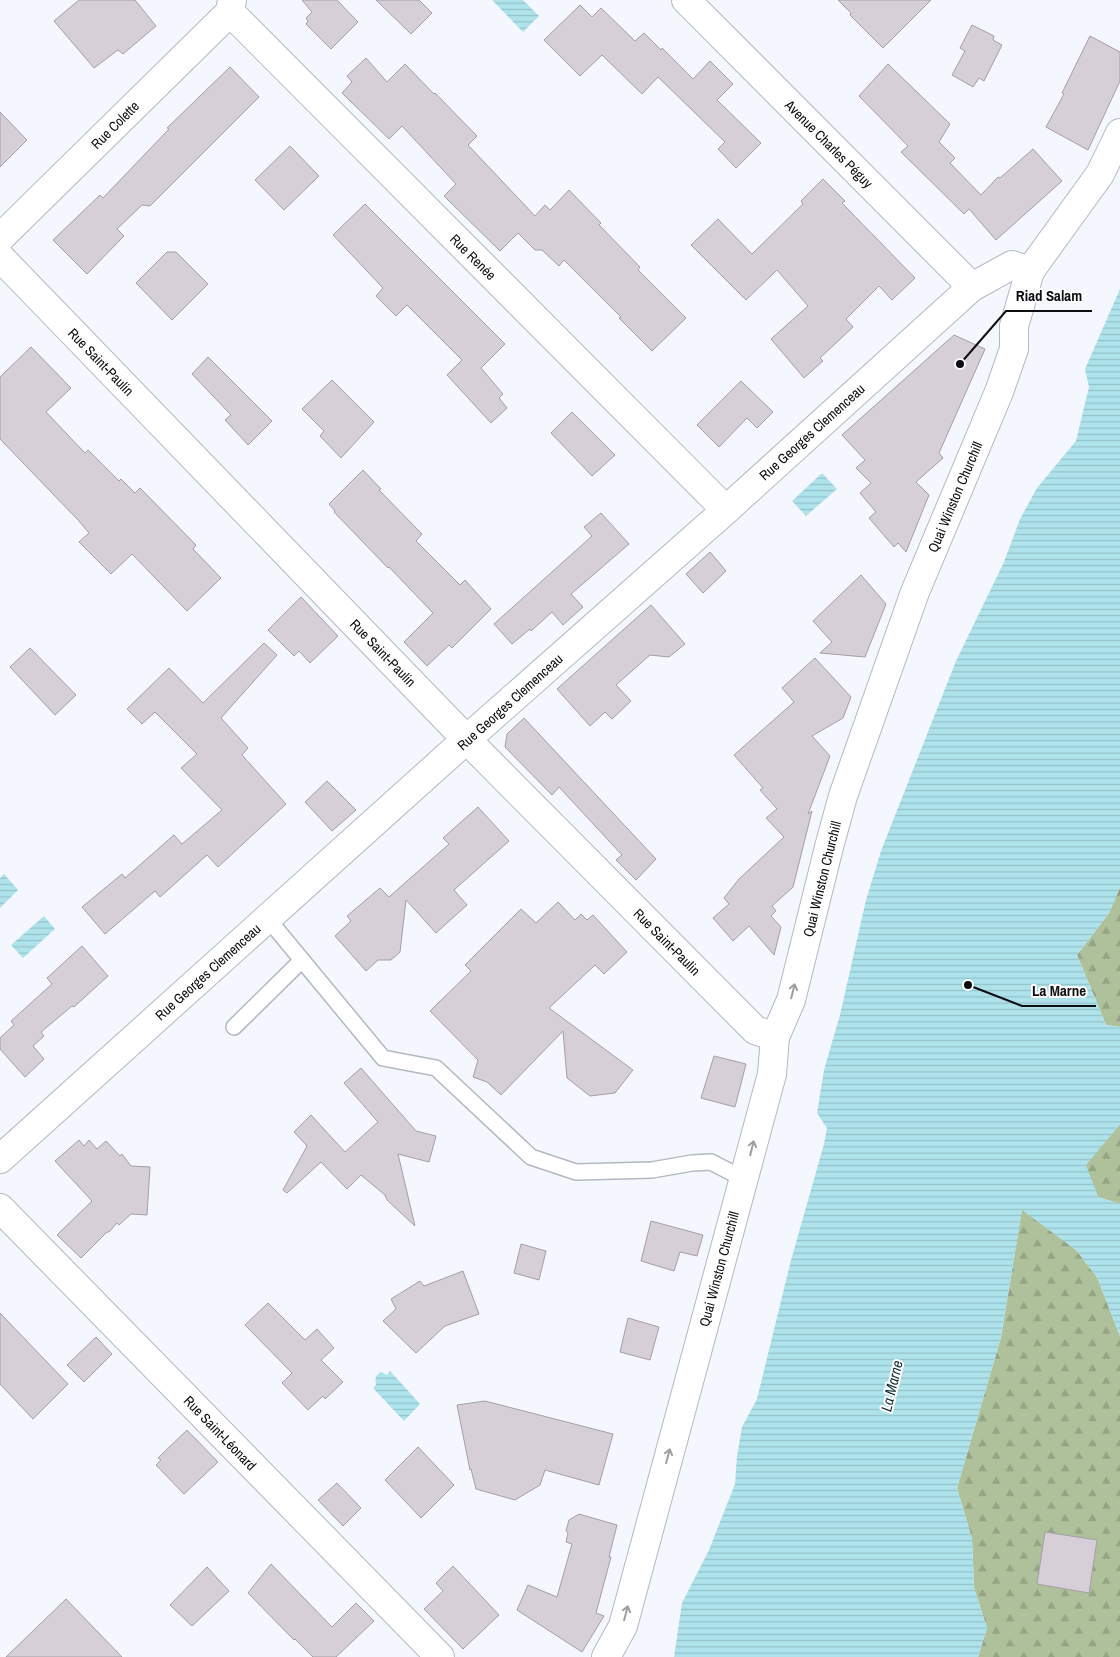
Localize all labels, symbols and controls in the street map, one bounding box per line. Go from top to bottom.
street label: Avenue Charles Péguy [780,95,877,192]
street label: Rue Colette [87,97,143,153]
street label: Rue Renée [446,230,500,284]
callout: Riad Salam [1006,281,1092,311]
text: Riad Salam [1016,285,1082,306]
street label: Rue Saint-Paulin [64,324,138,400]
street label: Rue Georges Clemenceau [755,380,869,484]
street label: Quai Winston Churchill [924,439,986,555]
street label: Rue Saint-Paulin [346,615,420,691]
street label: Rue Georges Clemenceau [453,650,567,754]
street label: Quai Winston Churchill [799,819,845,939]
street label: Rue Saint-Paulin [630,905,704,979]
street label: Rue Georges Clemenceau [151,920,265,1024]
callout: La Marne [1022,976,1096,1006]
text: La Marne [1032,980,1086,1001]
one-way arrow [789,984,798,1000]
one-way arrow [748,1140,757,1156]
street label: Quai Winston Churchill [695,1209,743,1329]
water label: La Marne [875,1358,908,1414]
street label: Rue Saint-Léonard [180,1392,260,1474]
one-way arrow [664,1449,674,1465]
one-way arrow [622,1606,632,1622]

